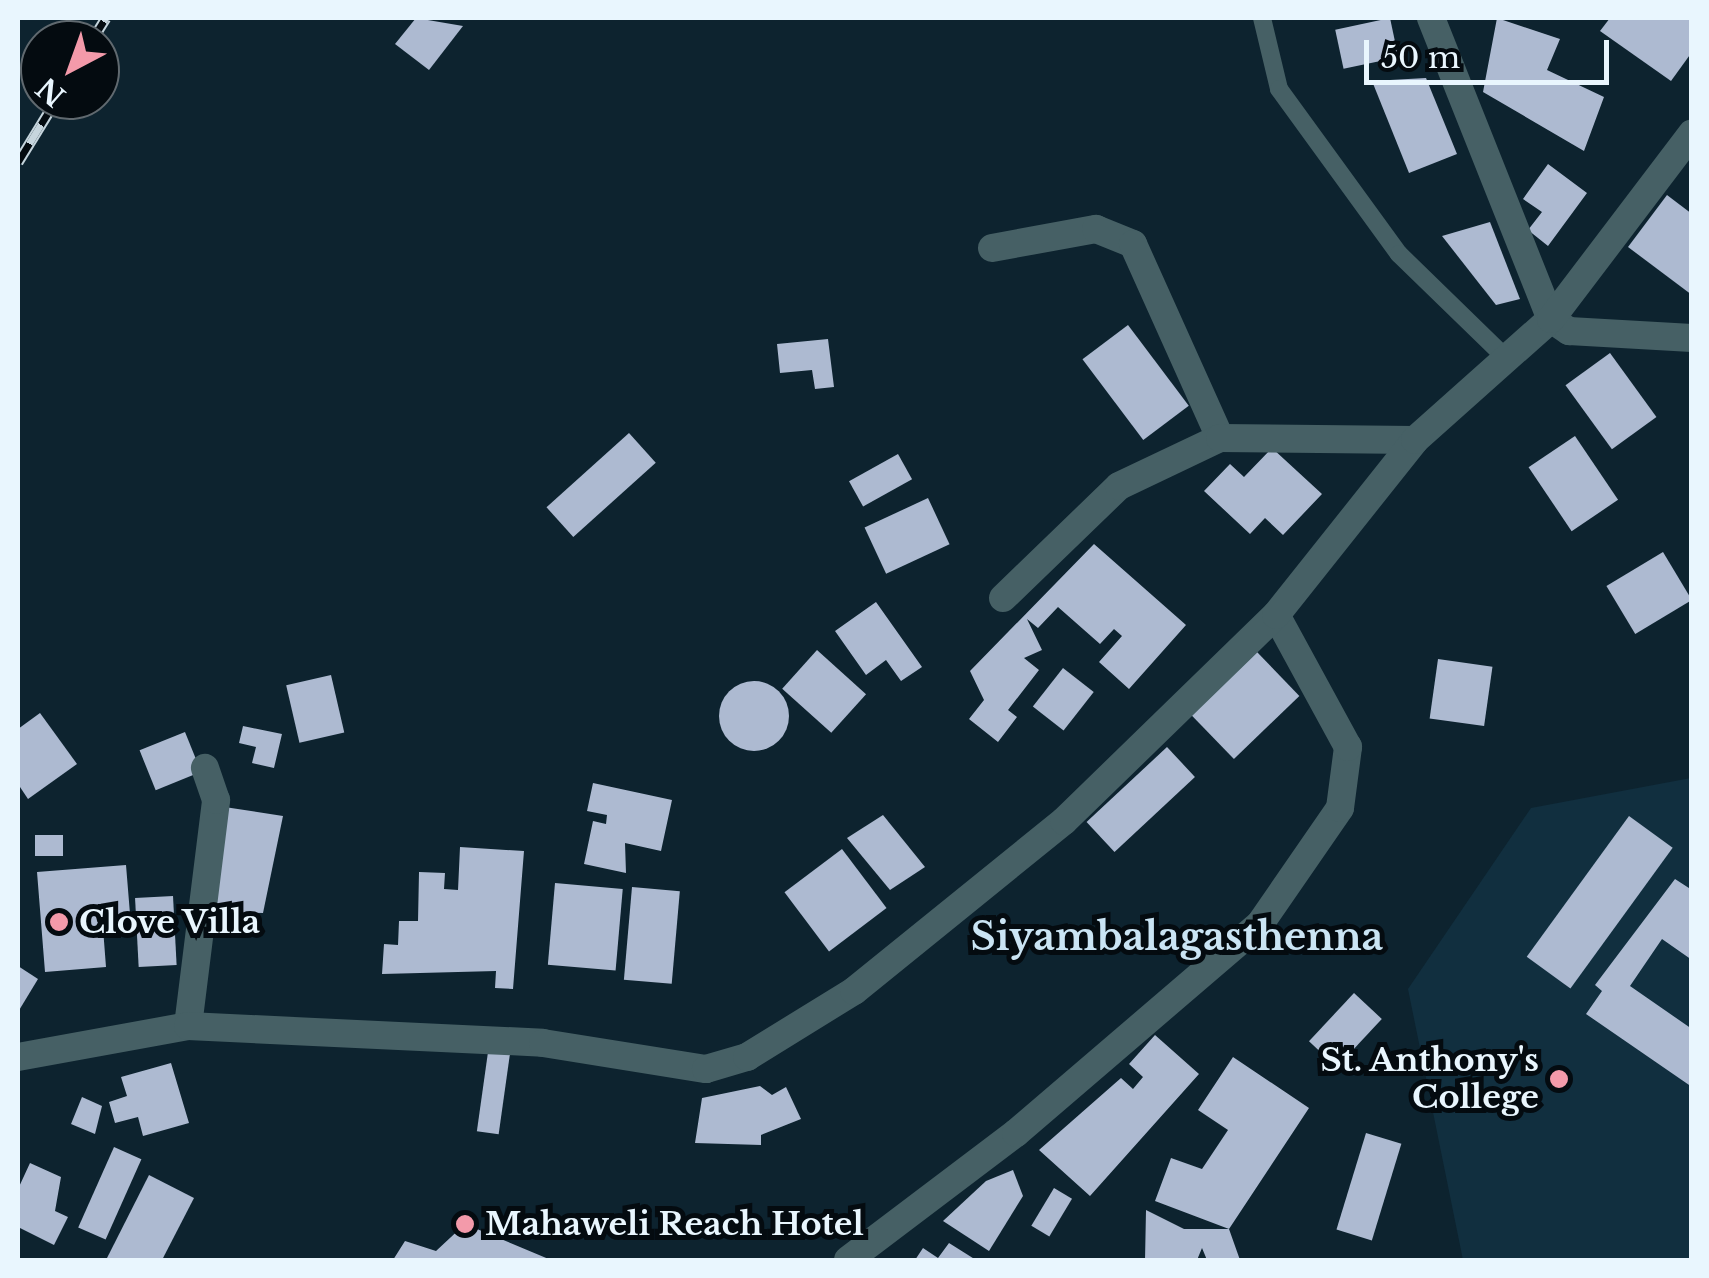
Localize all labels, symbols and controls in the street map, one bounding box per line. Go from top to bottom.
north arrow [20,20,120,120]
scale bar [1369,20,1614,82]
text: 50 m [1381,39,1460,76]
text: N [30,70,73,113]
place label: Clove Villa [79,903,261,941]
marker: Clove Villa [48,911,70,933]
district label: Siyambalagasthenna [971,914,1383,960]
place label: St. Anthony's College [1319,1042,1539,1117]
marker: St. Anthony's College [1548,1068,1570,1090]
place label: Mahaweli Reach Hotel [485,1205,864,1243]
marker: Mahaweli Reach Hotel [454,1213,476,1235]

